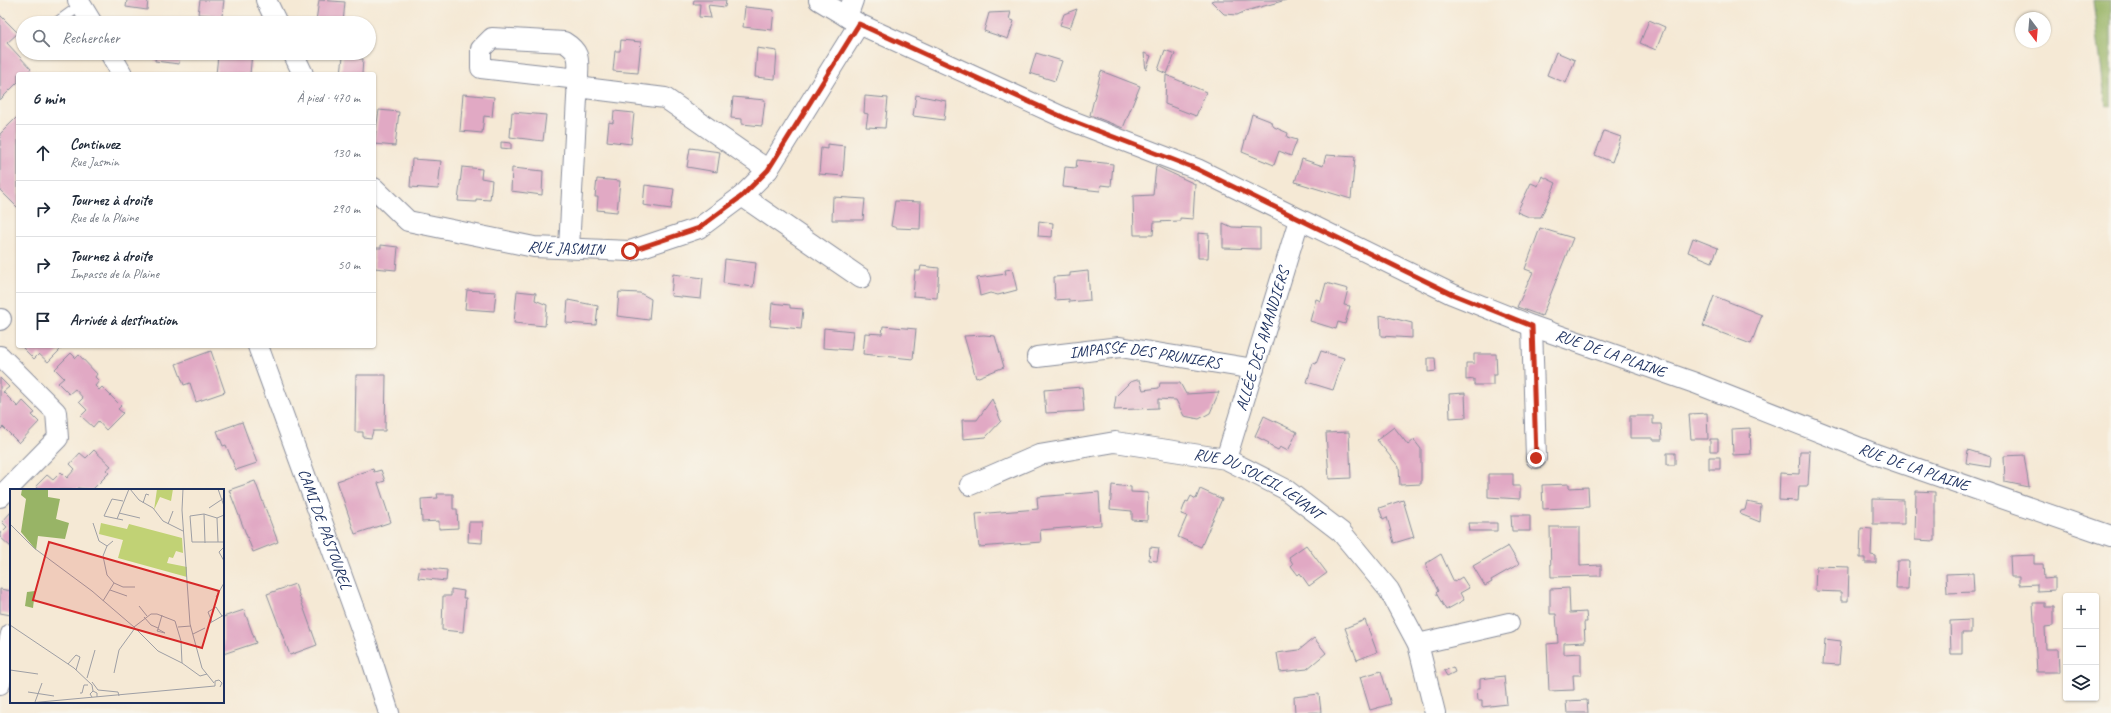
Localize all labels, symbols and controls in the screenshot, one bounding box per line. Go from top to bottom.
north arrow [2015,12,2051,48]
search box [16,16,376,60]
icon: search [30,27,52,49]
text: Rechercher [62,29,120,48]
text: 6 min [32,88,65,109]
text: À pied · 470 m [297,90,360,106]
text: Continuez [70,135,120,154]
icon: ahead [32,142,54,164]
text: 130 m [332,145,360,161]
text: Rue Jasmin [70,154,119,170]
text: Tournez à droite [70,191,152,210]
icon: right [32,198,54,220]
text: 290 m [332,201,360,217]
text: Rue de la Plaine [70,210,138,226]
street label: RUE JASMIN [526,236,607,260]
route start [621,242,639,260]
text: Tournez à droite [70,247,152,266]
icon: right [32,254,54,276]
text: 50 m [338,257,360,273]
street label: ALLÉE DES AMANDIERS [1231,263,1295,413]
text: Impasse de la Plaine [70,266,159,282]
icon: arrive [32,310,54,332]
text: Arrivée à destination [70,311,178,330]
street label: RUE DE LA PLAINE [1553,325,1671,383]
street label: IMPASSE DES PRUNIERS [1068,337,1224,374]
street label: RUE DE LA PLAINE [1856,438,1974,497]
street label: RUE DU SOLEIL LEVANT [1192,444,1330,527]
route end [1527,449,1545,467]
street label: CAMI DE PASTOUREL [294,466,356,592]
inset map [10,489,224,703]
map controls [2063,593,2099,701]
button: + [2063,593,2099,629]
button: − [2063,629,2099,665]
button: layers [2063,665,2099,701]

